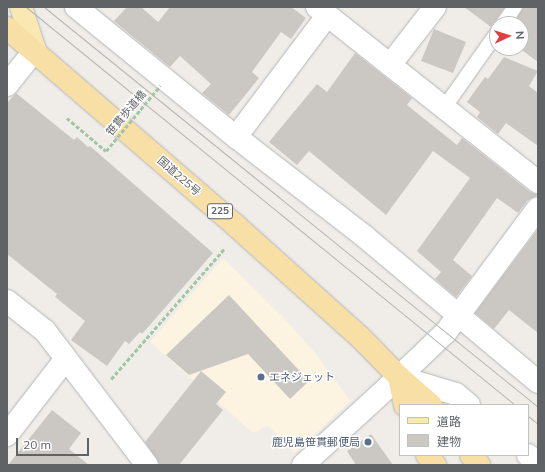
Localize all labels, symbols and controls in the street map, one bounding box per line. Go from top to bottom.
north arrow [489,16,529,56]
text: N [513,31,527,40]
street label: 笹貫歩道橋 [103,88,149,138]
street label: 国道225号 [155,154,203,198]
road number: 225 [207,203,233,219]
place label: エネジェット [269,370,335,384]
marker: エネジェット [256,372,266,382]
legend [399,404,529,456]
text: 道路 [437,414,461,429]
scale bar [18,430,91,456]
text: 建物 [437,434,461,449]
place label: 鹿児島笹貫郵便局 [272,435,360,449]
text: 20 m [23,437,51,452]
marker: 鹿児島笹貫郵便局 [363,437,373,447]

